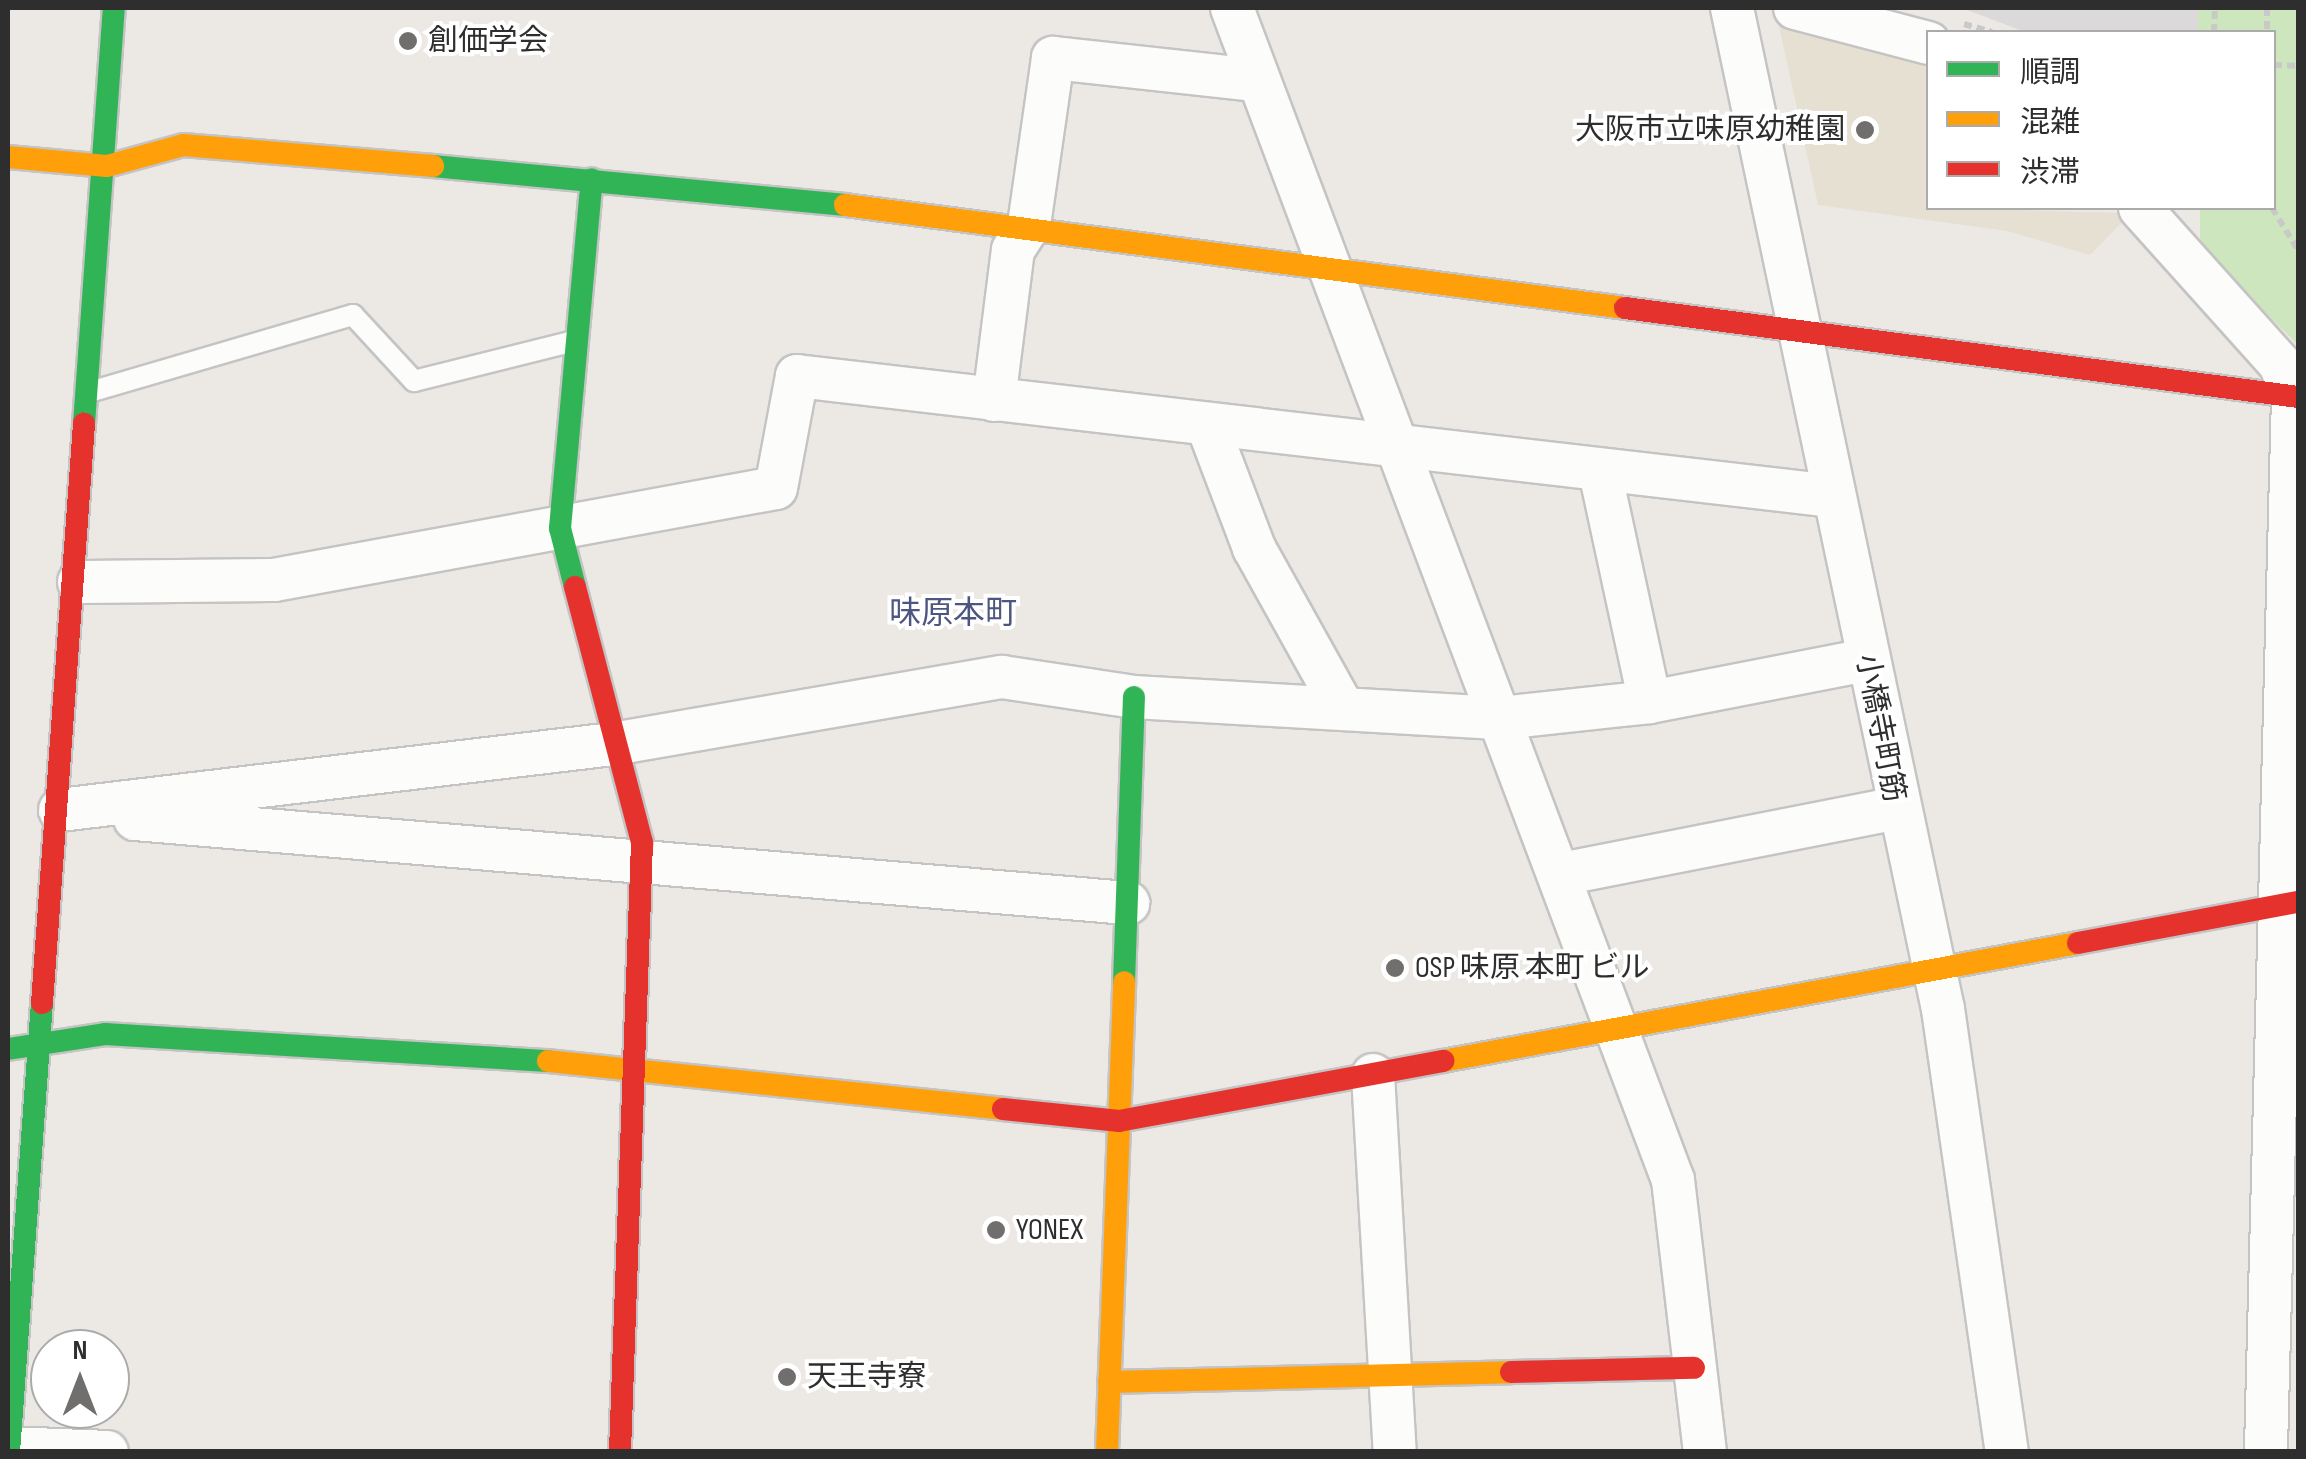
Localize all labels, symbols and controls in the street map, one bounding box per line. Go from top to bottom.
place label: 創価学会 [428,23,548,59]
marker: 創価学会 [397,30,419,52]
legend [1926,30,2276,210]
text: 順調 [2020,55,2080,91]
text: 混雑 [2020,105,2080,141]
place label: 大阪市立味原幼稚園 [1575,112,1845,148]
marker: 大阪市立味原幼稚園 [1854,119,1876,141]
text: 渋滞 [2020,155,2080,191]
district label: 味原本町 [889,595,1017,633]
street label: 小橋寺町筋 [1848,651,1912,805]
place label: OSP 味原 本町 ビル [1415,950,1649,986]
marker: OSP 味原 本町 ビル [1384,957,1406,979]
place label: YONEX [1016,1212,1083,1248]
marker: YONEX [985,1219,1007,1241]
north arrow [30,1329,130,1429]
text: N [73,1334,87,1367]
place label: 天王寺寮 [807,1359,927,1395]
marker: 天王寺寮 [776,1366,798,1388]

